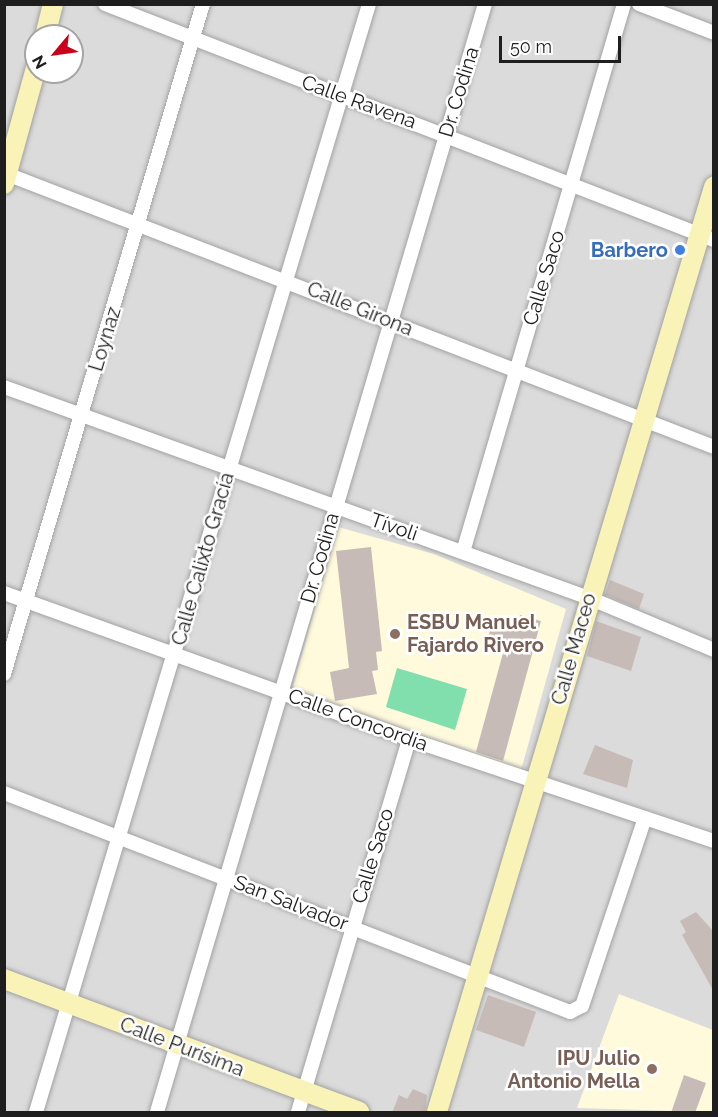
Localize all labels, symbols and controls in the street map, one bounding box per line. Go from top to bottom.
north arrow [24,24,84,84]
scale bar [502,24,624,62]
text: 50 m [510,36,552,57]
street label: Dr. Codina [434,44,484,140]
text: N [28,52,51,72]
street label: Calle Ravena [298,70,420,134]
street label: Calle Saco [518,228,570,328]
place label: Barbero [591,238,668,262]
marker: Barbero [673,243,687,257]
street label: Calle Girona [304,277,416,341]
street label: Loynaz [84,304,126,374]
street label: Calle Calixto Gracía [167,470,239,648]
street label: Tívoli [367,508,421,546]
street label: Dr. Codina [296,510,344,606]
street label: Calle Maceo [547,590,601,708]
place label: ESBU Manuel Fajardo Rivero [407,610,544,657]
marker: ESBU Manuel Fajardo Rivero [388,627,402,641]
street label: Calle Concordia [285,684,431,756]
street label: Calle Saco [347,806,399,906]
street label: San Salvador [230,870,352,936]
street label: Calle Purísima [116,1012,248,1082]
place label: IPU Julio Antonio Mella [508,1046,640,1093]
marker: IPU Julio Antonio Mella [645,1062,659,1076]

